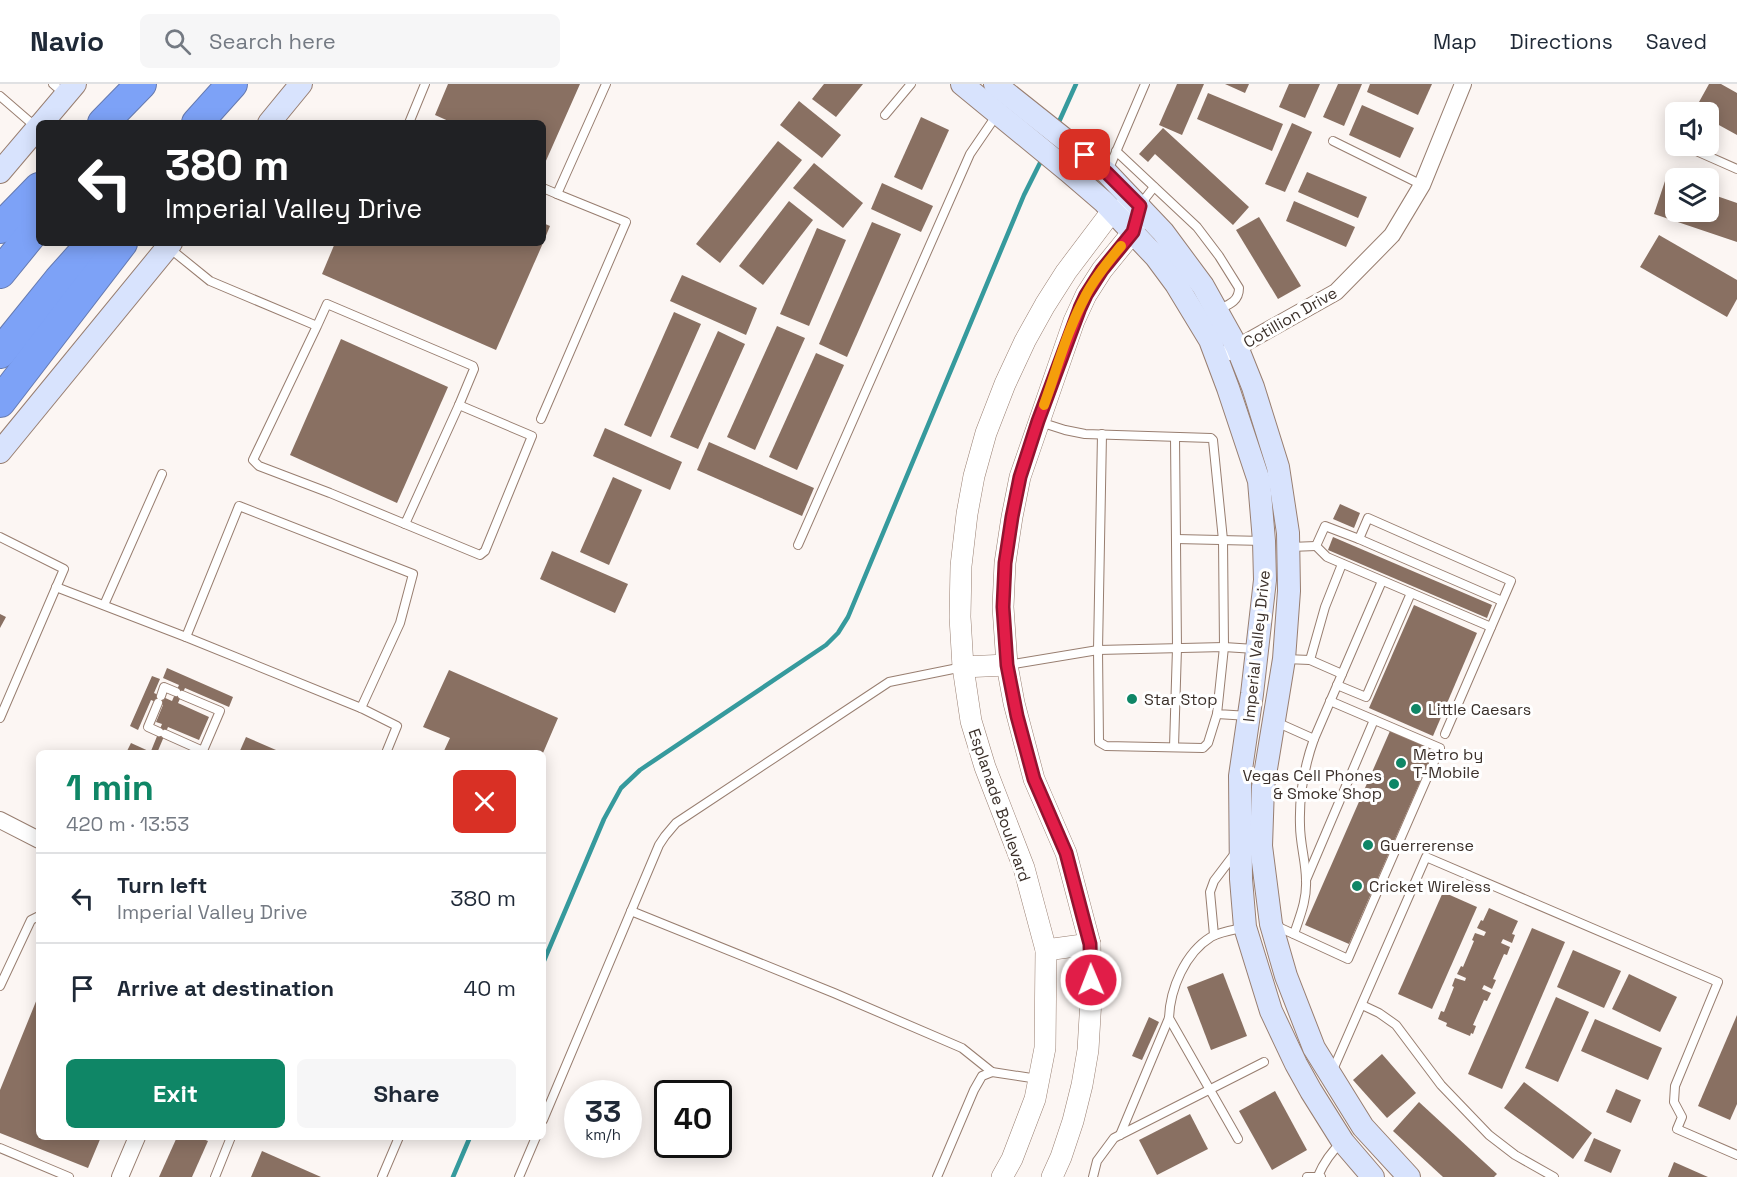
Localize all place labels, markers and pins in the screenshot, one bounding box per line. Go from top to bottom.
pin [1059,129,1110,180]
place label: Star Stop [1144,689,1218,710]
marker: Star Stop [1125,692,1139,706]
place label: Little Caesars [1428,699,1531,720]
marker: Little Caesars [1409,702,1423,716]
place label: Metro by T-Mobile [1413,744,1483,783]
marker: Metro by T-Mobile [1394,756,1408,770]
place label: Vegas Cell Phones & Smoke Shop [1243,765,1382,804]
marker: Vegas Cell Phones & Smoke Shop [1387,777,1401,791]
place label: Guerrerense [1380,835,1474,856]
marker: Guerrerense [1361,838,1375,852]
place label: Cricket Wireless [1369,876,1491,897]
marker: Cricket Wireless [1350,879,1364,893]

